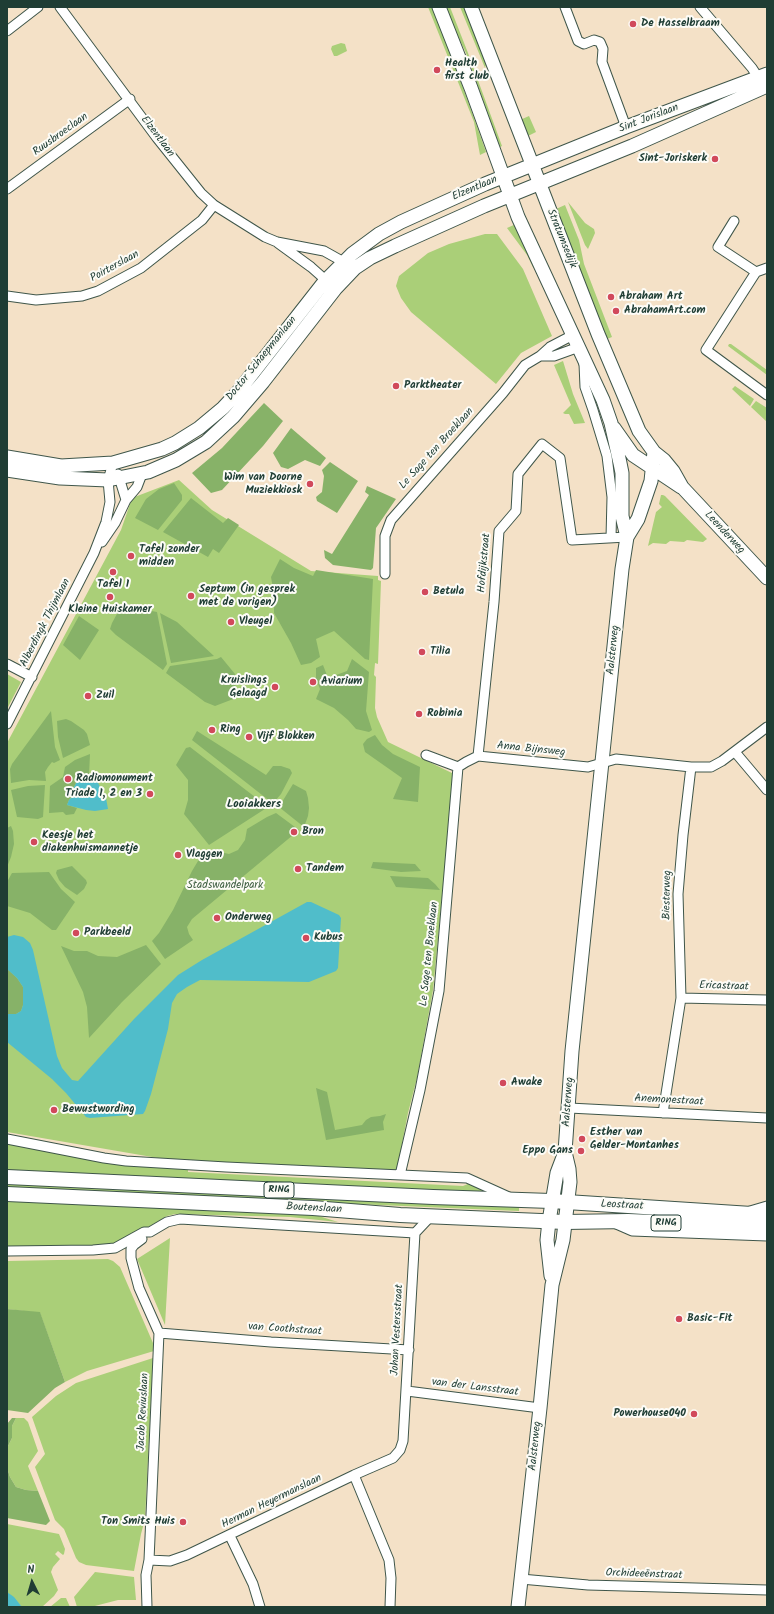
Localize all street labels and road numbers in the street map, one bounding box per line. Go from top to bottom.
street label: Sint Jorislaan [617,102,681,136]
street label: Ruusbroeclaan [31,111,91,159]
street label: Elzentlaan [137,114,177,160]
street label: Elzentlaan [450,174,500,204]
street label: Stratumsedijk [543,207,579,271]
street label: Poirterslaan [88,248,142,286]
street label: Doctor Schaepmanlaan [224,314,300,404]
street label: Le Sage ten Broeklaan [397,406,477,492]
street label: Leenderweg [701,509,747,557]
street label: Hofdijkstraat [476,533,494,593]
street label: Alberdingk Thijmlaan [18,577,74,669]
street label: Aalsterweg [605,625,623,675]
street label: Anna Bijnsweg [496,740,566,760]
street label: Biesterweg [661,870,675,920]
street label: Le Sage ten Broeklaan [418,901,442,1007]
street label: Ericastraat [699,980,749,994]
street label: Aalsterweg [561,1077,577,1127]
street label: Anemonestraat [634,1093,704,1109]
road number: RING [264,1182,294,1198]
street label: Leostraat [600,1198,644,1214]
street label: Boutenslaan [286,1201,342,1217]
road number: RING [651,1215,681,1231]
street label: Johan Vestersstraat [389,1284,407,1376]
street label: van Coothstraat [248,1321,322,1339]
street label: Jacob Reviuslaan [135,1373,153,1451]
street label: van der Lansstraat [431,1376,519,1400]
street label: Aalsterweg [527,1421,545,1471]
street label: Herman Heyermanslaan [220,1472,324,1532]
street label: Orchideeënstraat [605,1567,683,1583]

